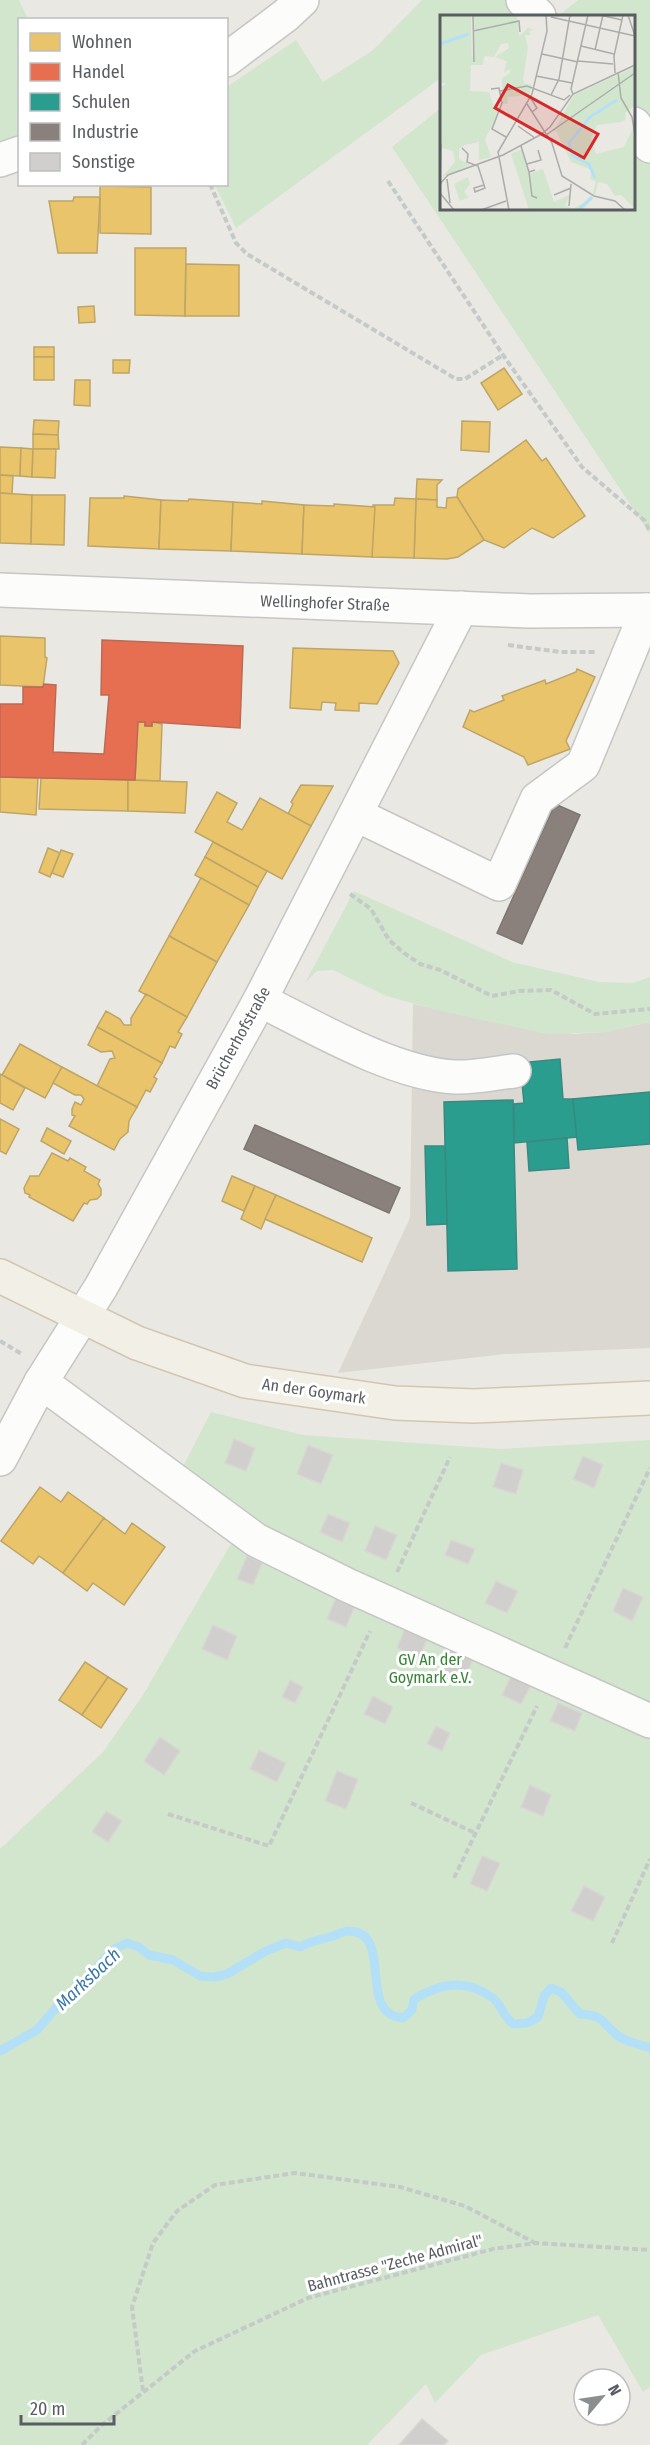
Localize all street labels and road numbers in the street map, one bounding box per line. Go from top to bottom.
street label: Wellinghofer Straße [260,591,390,615]
street label: Brücherhofstraße [202,983,274,1093]
street label: An der Goymark [261,1374,367,1408]
street label: Bahntrasse "Zeche Admiral" [305,2230,485,2296]

